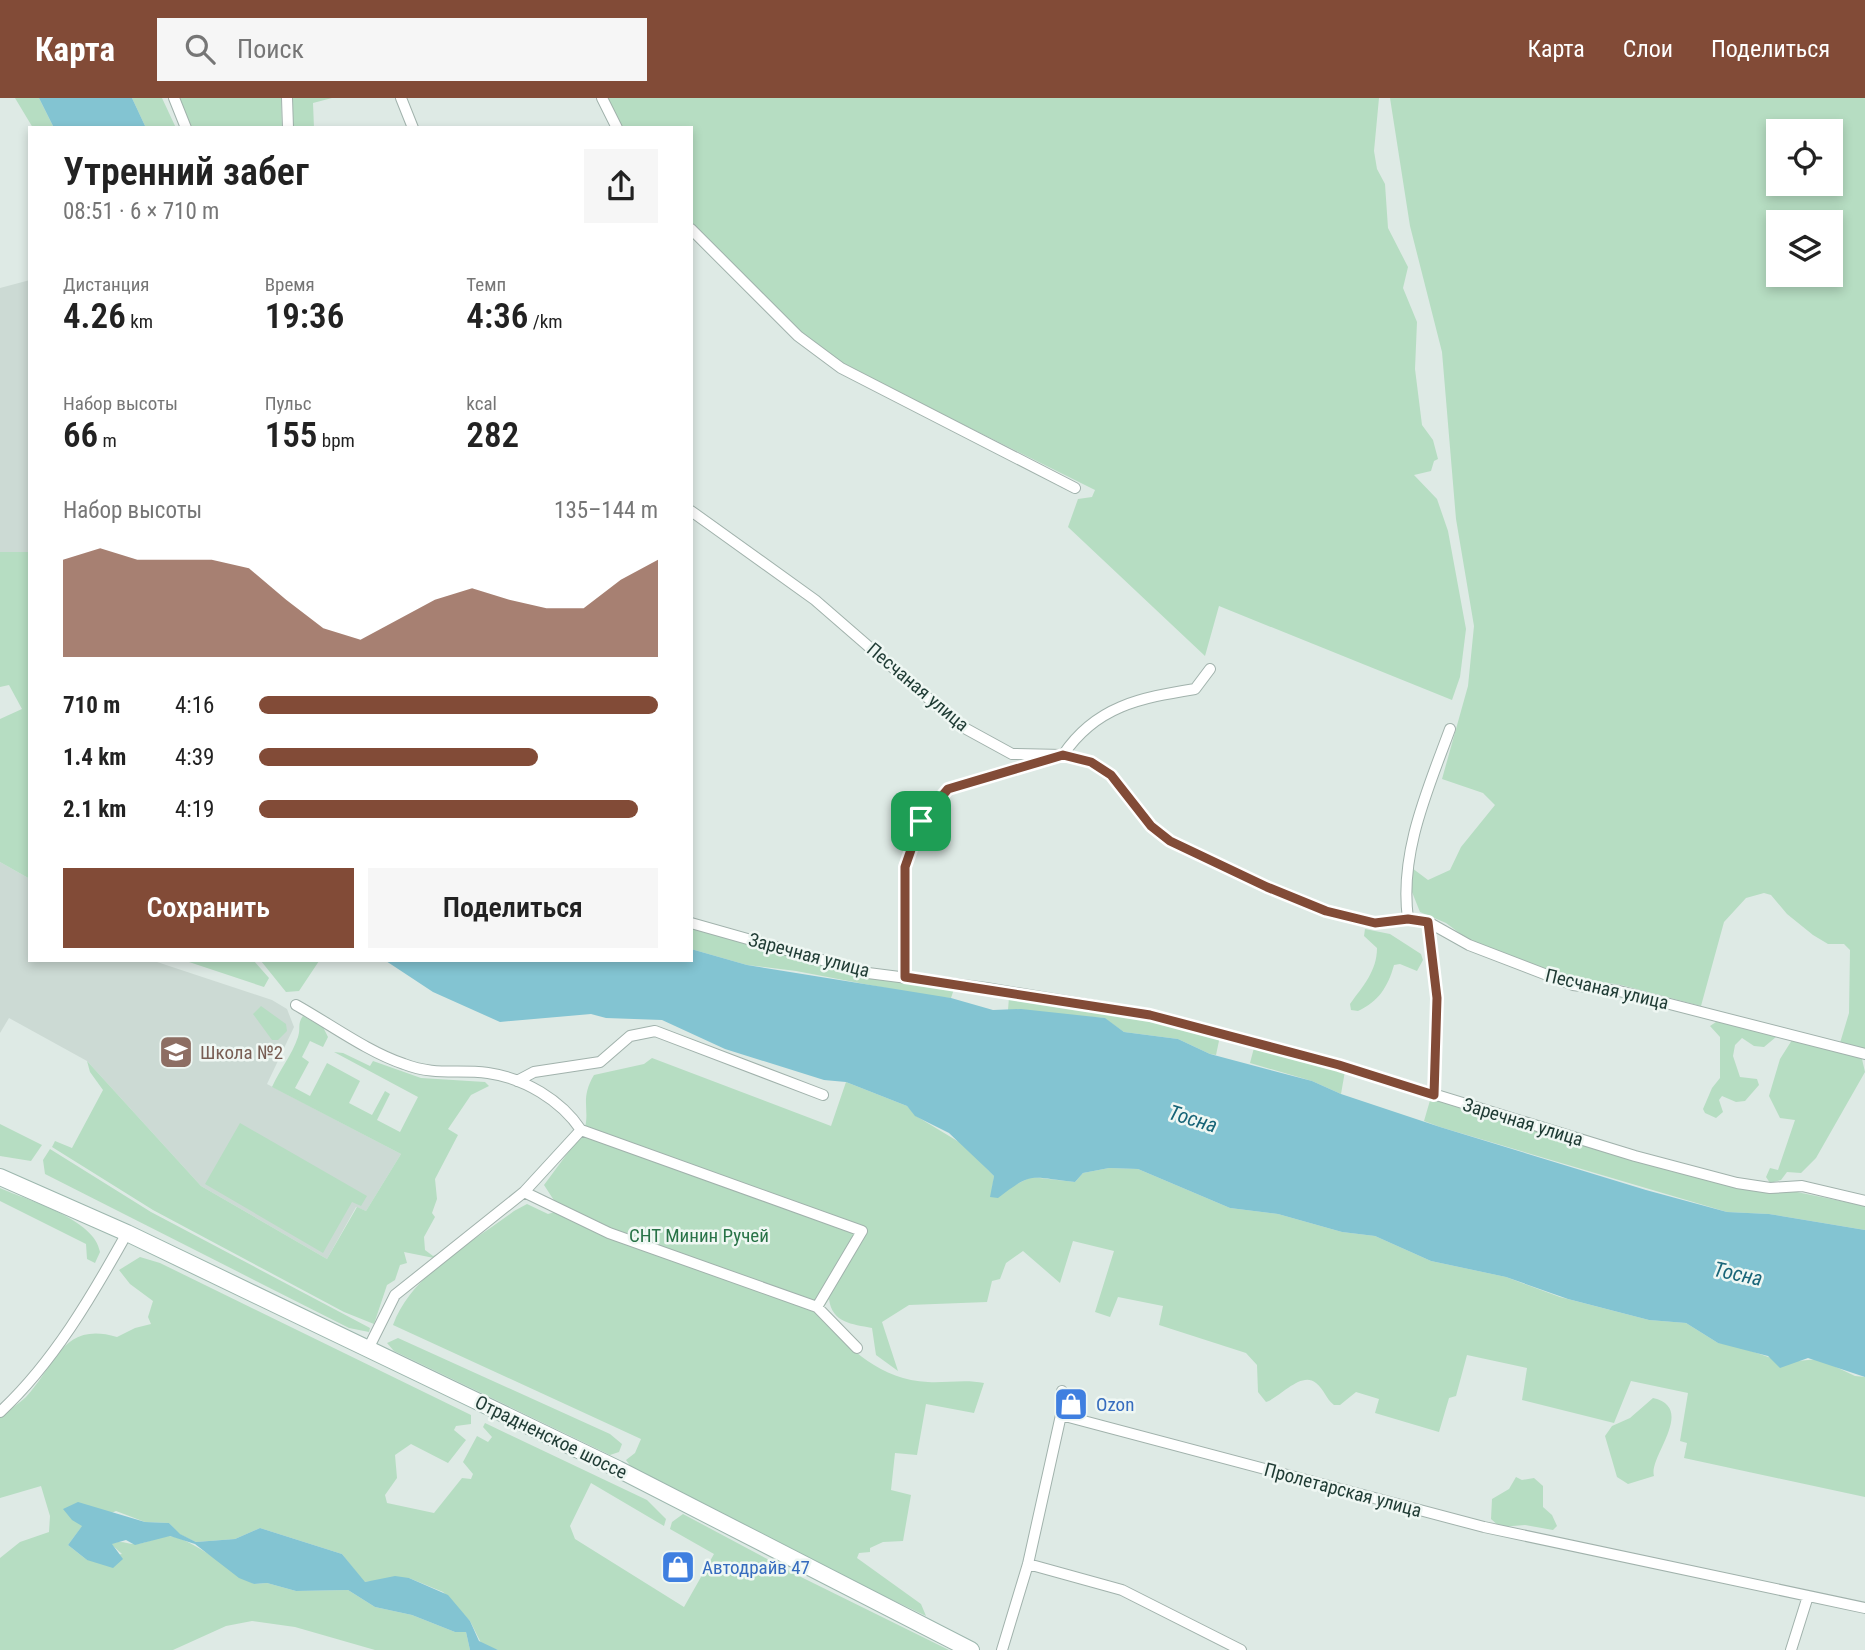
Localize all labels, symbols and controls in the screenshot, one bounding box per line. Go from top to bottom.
search box [157,18,647,81]
text: Карта [35,30,115,69]
icon: search [181,30,219,68]
text: Поиск [237,34,304,64]
text: Карта [1527,35,1585,63]
text: Слои [1623,35,1673,63]
text: Поделиться [1711,35,1830,63]
map controls [1766,119,1843,287]
button: locate [1766,119,1843,196]
button: share [584,149,658,223]
text: Утренний забег [63,150,309,194]
text: 08:51 · 6 × 710 m [63,198,219,225]
button: layers [1766,210,1843,287]
text: Дистанция [63,273,150,296]
text: Время [265,273,315,296]
text: Темп [466,273,506,296]
text: 4.26 [63,296,126,337]
text: 19:36 [265,296,344,337]
text: 4:36 [466,296,528,337]
text: km [126,310,153,333]
text: /km [528,310,563,333]
text: Набор высоты [63,392,178,415]
text: Пульс [265,392,312,415]
text: kcal [466,392,497,415]
text: 66 [63,415,98,456]
text: 155 [265,415,317,456]
text: 282 [466,415,519,456]
text: m [98,429,117,452]
text: bpm [317,429,355,452]
text: Набор высоты [63,497,202,524]
text: 135–144 m [554,497,658,524]
street label: Песчаная улица [862,638,974,736]
text: 710 m [63,692,120,719]
text: 4:16 [175,692,214,719]
text: 1.4 km [63,744,126,771]
text: 4:39 [175,744,214,771]
pin [891,791,951,851]
text: 2.1 km [63,796,126,823]
text: 4:19 [175,796,214,823]
icon: arrive [902,802,940,840]
button: Сохранить [63,868,354,948]
button: Поделиться [368,868,658,948]
street label: Заречная улица [746,928,872,982]
street label: Песчаная улица [1543,964,1671,1014]
school or university icon: Школа №2 [157,1033,195,1071]
place label: Школа №2 [200,1041,283,1064]
street label: Заречная улица [1460,1093,1586,1151]
water label: Тосна [1166,1100,1220,1138]
park label: СНТ Минин Ручей [629,1224,769,1247]
water label: Тосна [1711,1257,1765,1291]
shop icon: Ozon [1052,1385,1090,1423]
street label: Отрадненское шоссе [471,1390,631,1484]
place label: Ozon [1096,1393,1134,1416]
street label: Пролетарская улица [1262,1458,1424,1522]
shop icon: Автодрайв 47 [659,1548,697,1586]
place label: Автодрайв 47 [702,1556,810,1579]

